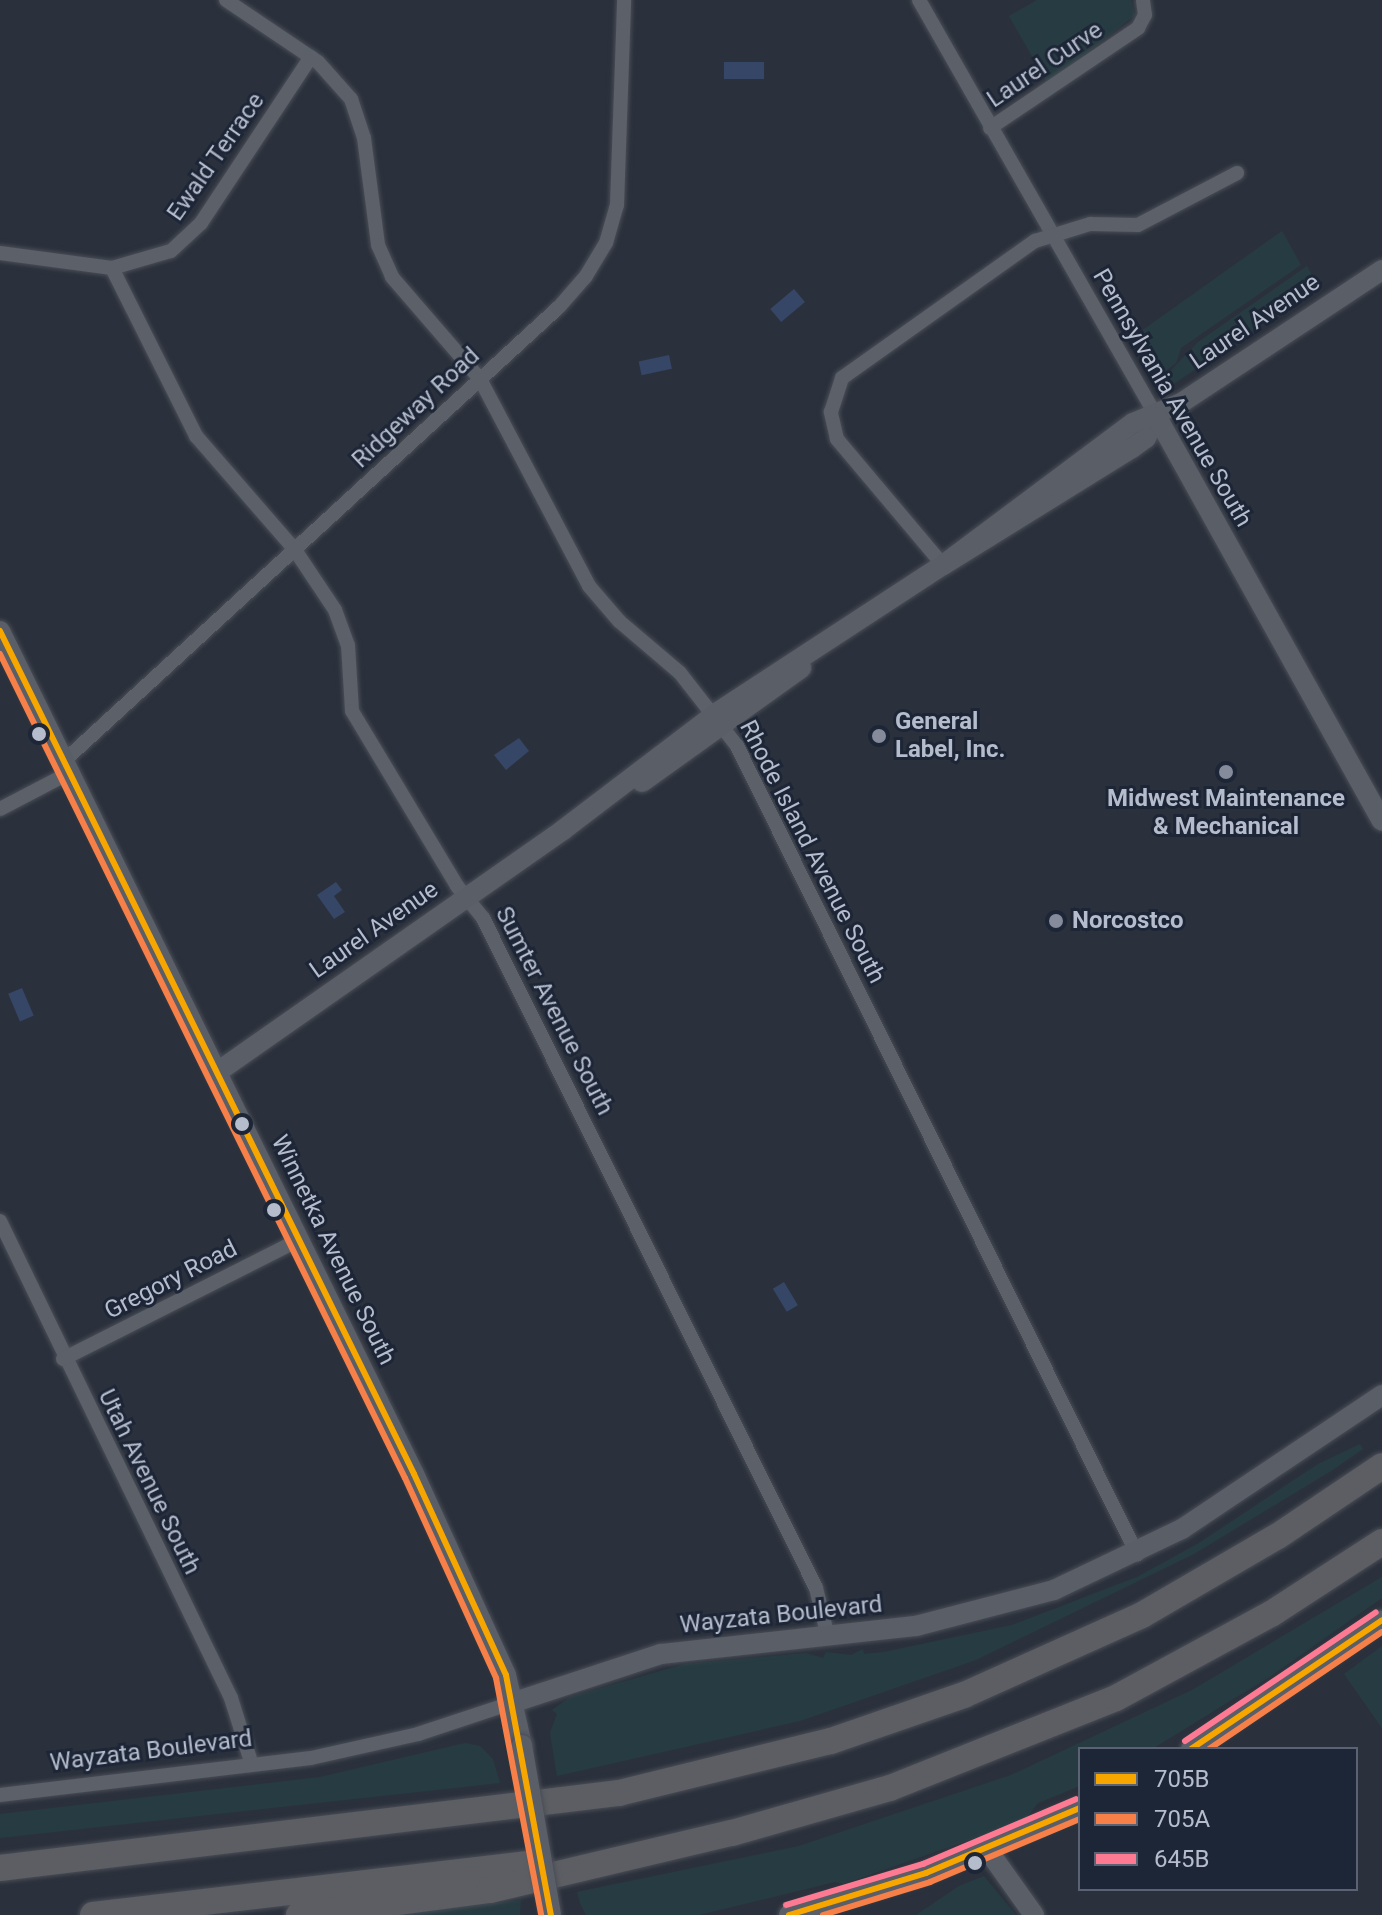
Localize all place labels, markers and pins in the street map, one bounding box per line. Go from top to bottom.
place label: General Label, Inc. [895,708,1005,764]
unlabelled marker [31,726,47,742]
marker: General Label, Inc. [870,727,888,745]
marker: Midwest Maintenance & Mechanical [1217,763,1235,781]
place label: Midwest Maintenance & Mechanical [1107,785,1345,841]
place label: Norcostco [1072,907,1184,935]
marker: Norcostco [1047,912,1065,930]
unlabelled marker [234,1116,250,1132]
unlabelled marker [266,1202,282,1218]
unlabelled marker [967,1855,983,1871]

